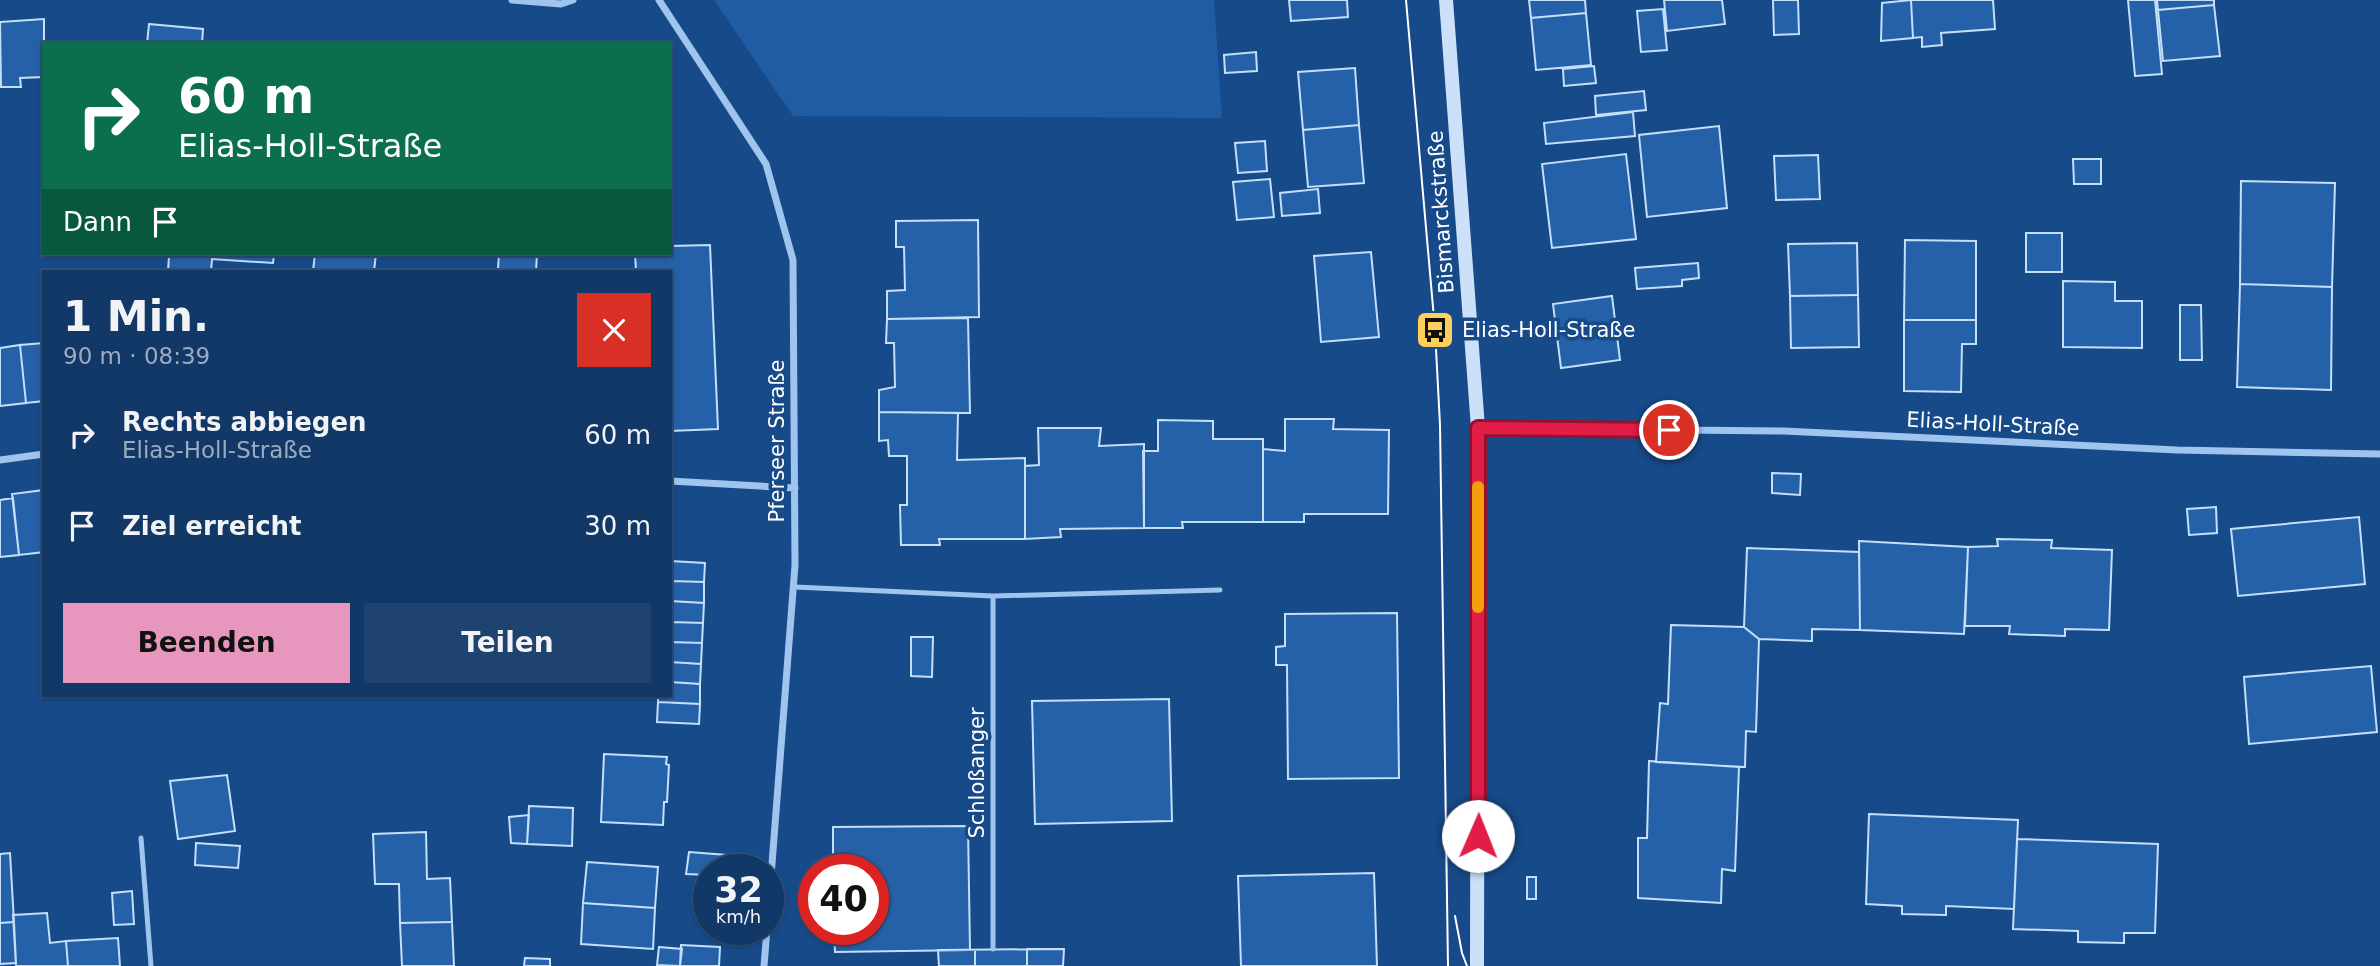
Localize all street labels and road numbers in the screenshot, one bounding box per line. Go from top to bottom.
street label: Bismarckstraße [1423,130,1459,294]
street label: Pferseer Straße [765,360,789,522]
street label: Elias-Holl-Straße [1906,407,2080,441]
street label: Schloßanger [965,707,989,839]

